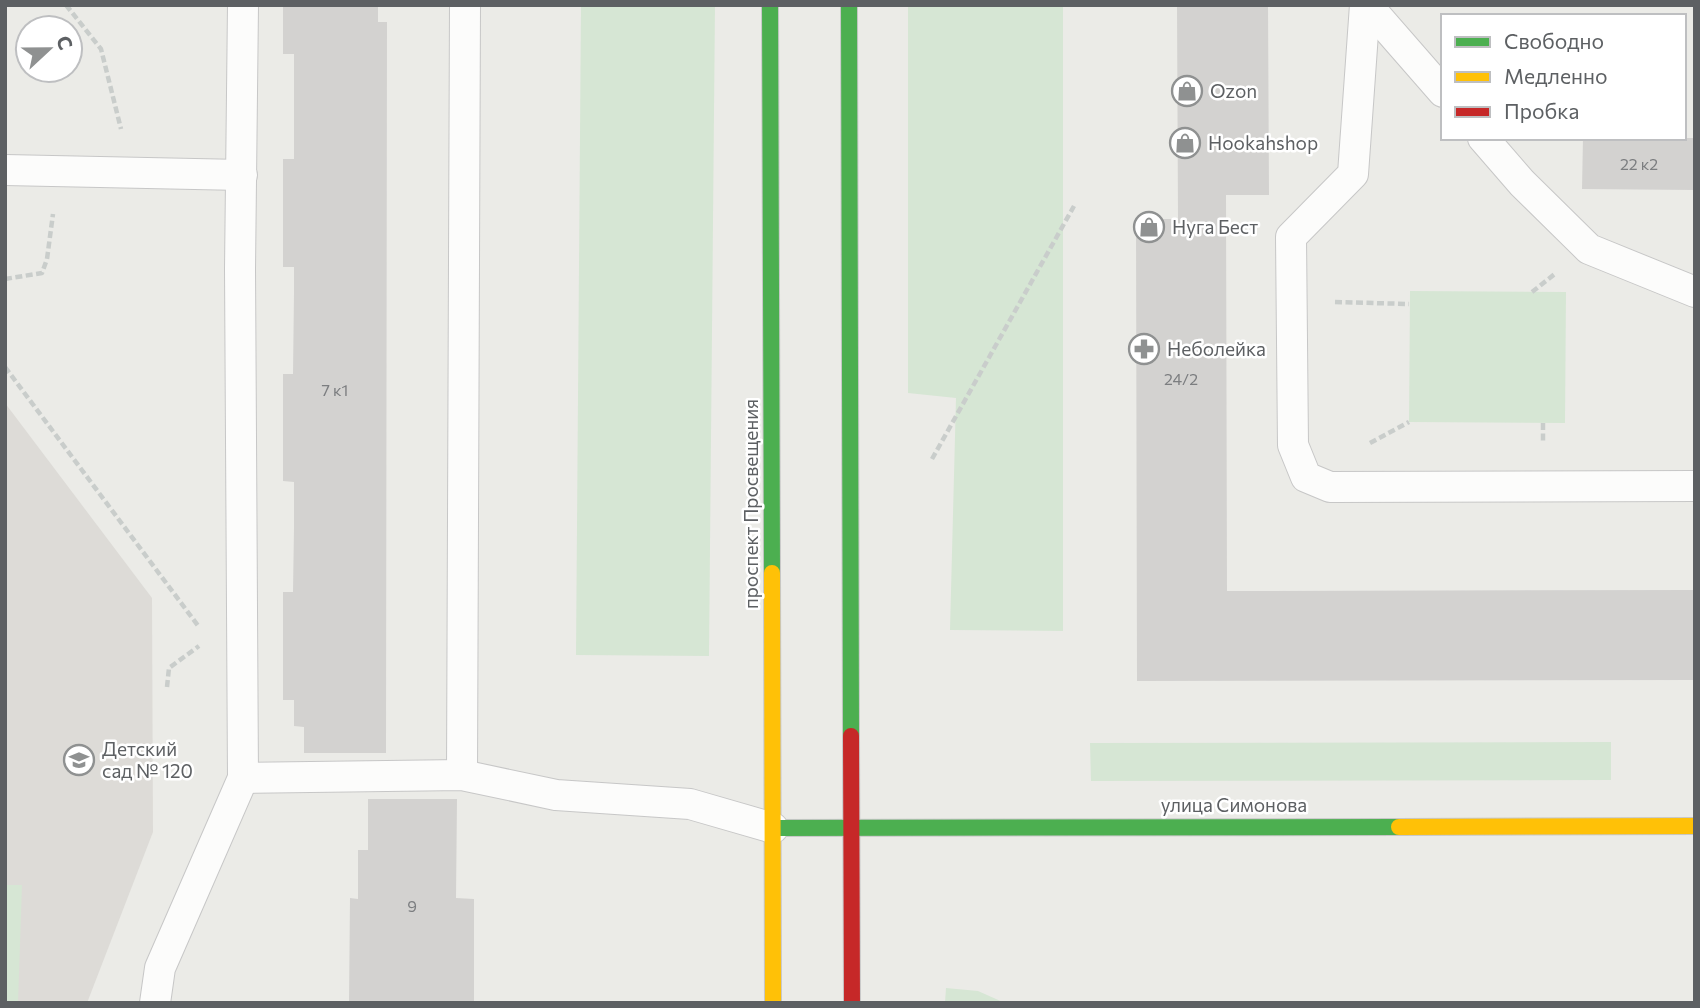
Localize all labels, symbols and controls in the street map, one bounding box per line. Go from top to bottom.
north arrow [14,14,84,84]
legend [1441,14,1686,140]
text: Свободно [1504,28,1604,53]
text: С [52,32,78,53]
text: Медленно [1504,63,1608,88]
shop icon: Ozon [1170,74,1204,108]
place label: Ozon [1210,79,1257,102]
text: Пробка [1504,98,1579,123]
shop icon: Hookahshop [1168,126,1202,160]
place label: Hookahshop [1208,131,1318,154]
house number: 22 к2 [1620,154,1658,173]
shop icon: Нуга Бест [1132,210,1166,244]
place label: Нуга Бест [1172,215,1258,238]
pharmacy icon: Неболейка [1127,332,1161,366]
place label: Неболейка [1167,337,1266,360]
house number: 24/2 [1164,369,1198,388]
house number: 7 к1 [322,380,348,399]
street label: проспект Просвещения [739,399,762,609]
place label: Детский сад № 120 [102,737,193,782]
school or university icon: Детский сад № 120 [62,743,96,777]
street label: улица Симонова [1161,793,1307,816]
house number: 9 [407,896,417,915]

